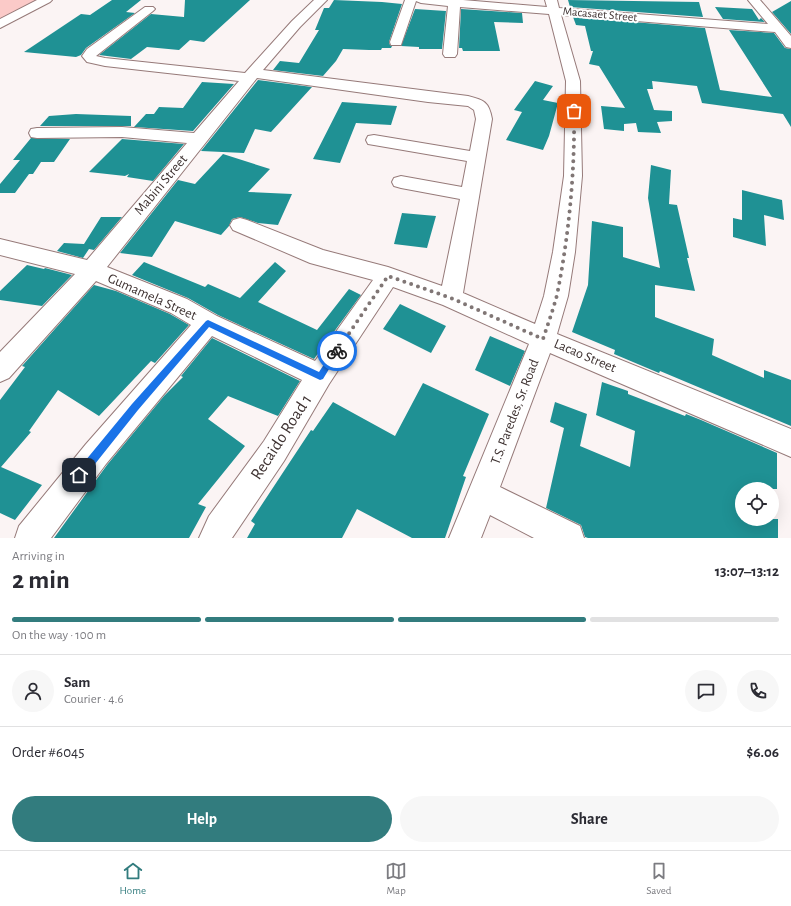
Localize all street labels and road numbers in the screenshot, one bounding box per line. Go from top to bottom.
street label: Macasaet Street [562,5,638,23]
street label: Mabini Street [132,152,190,218]
street label: Gumamela Street [106,271,199,323]
street label: Lacao Street [552,337,619,376]
street label: T.S. Paredes, Sr. Road [488,357,542,467]
street label: Recaido Road 1 [247,392,315,482]

